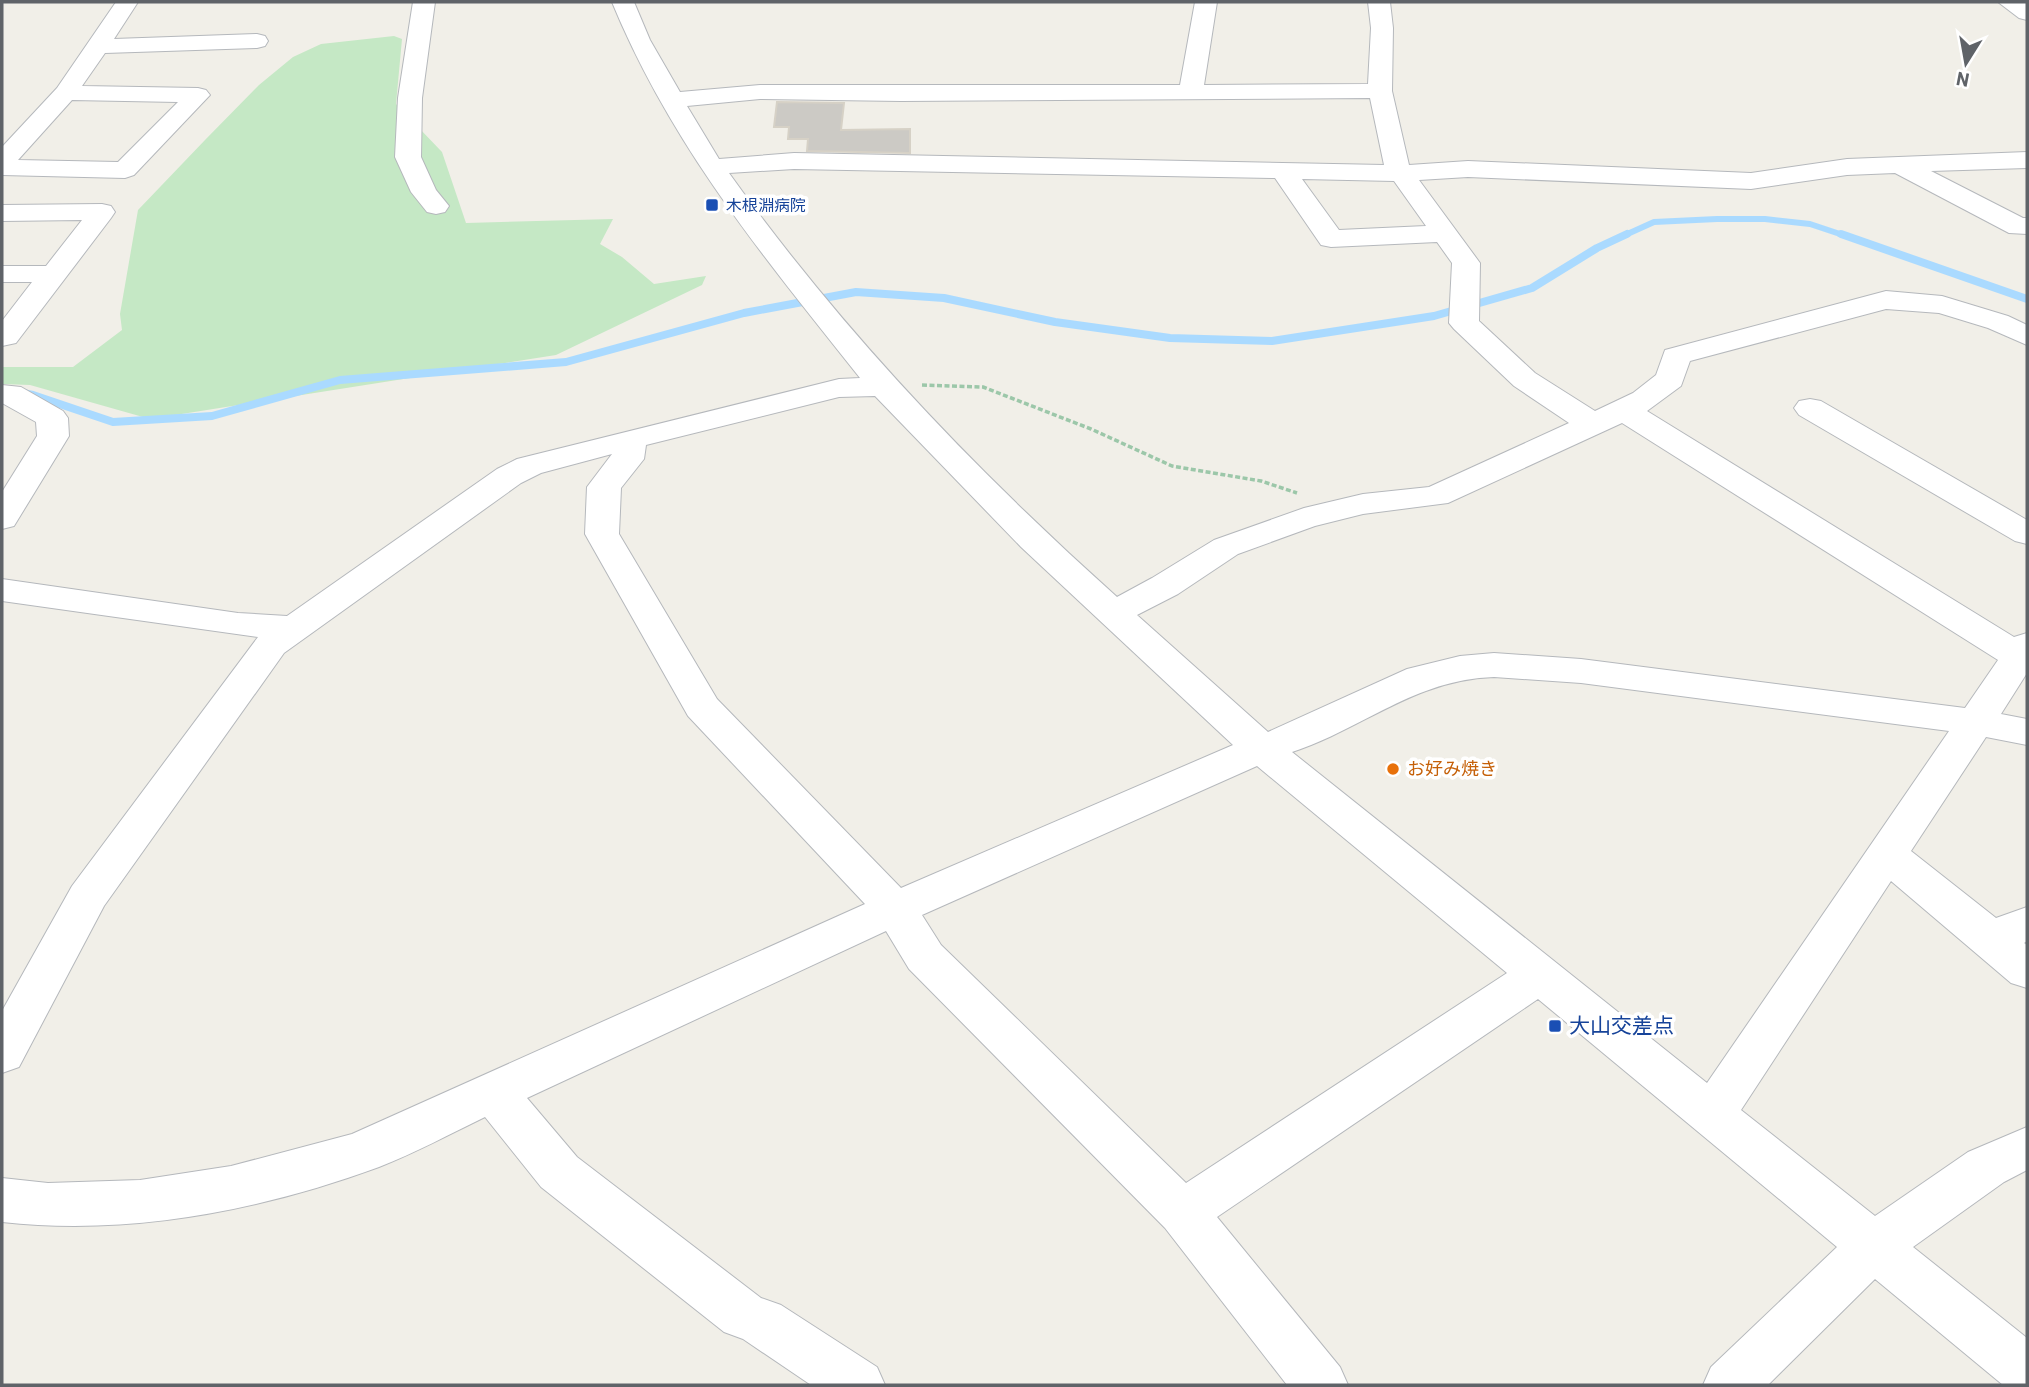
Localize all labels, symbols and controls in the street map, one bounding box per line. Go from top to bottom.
north arrow [1931,28,2001,98]
text: N [1954,68,1971,93]
place label: 木根淵病院 [726,195,806,214]
marker: 木根淵病院 [704,197,720,213]
place label: お好み焼き [1407,757,1497,779]
marker: お好み焼き [1385,761,1401,777]
place label: 大山交差点 [1569,1012,1674,1037]
marker: 大山交差点 [1547,1018,1563,1034]

